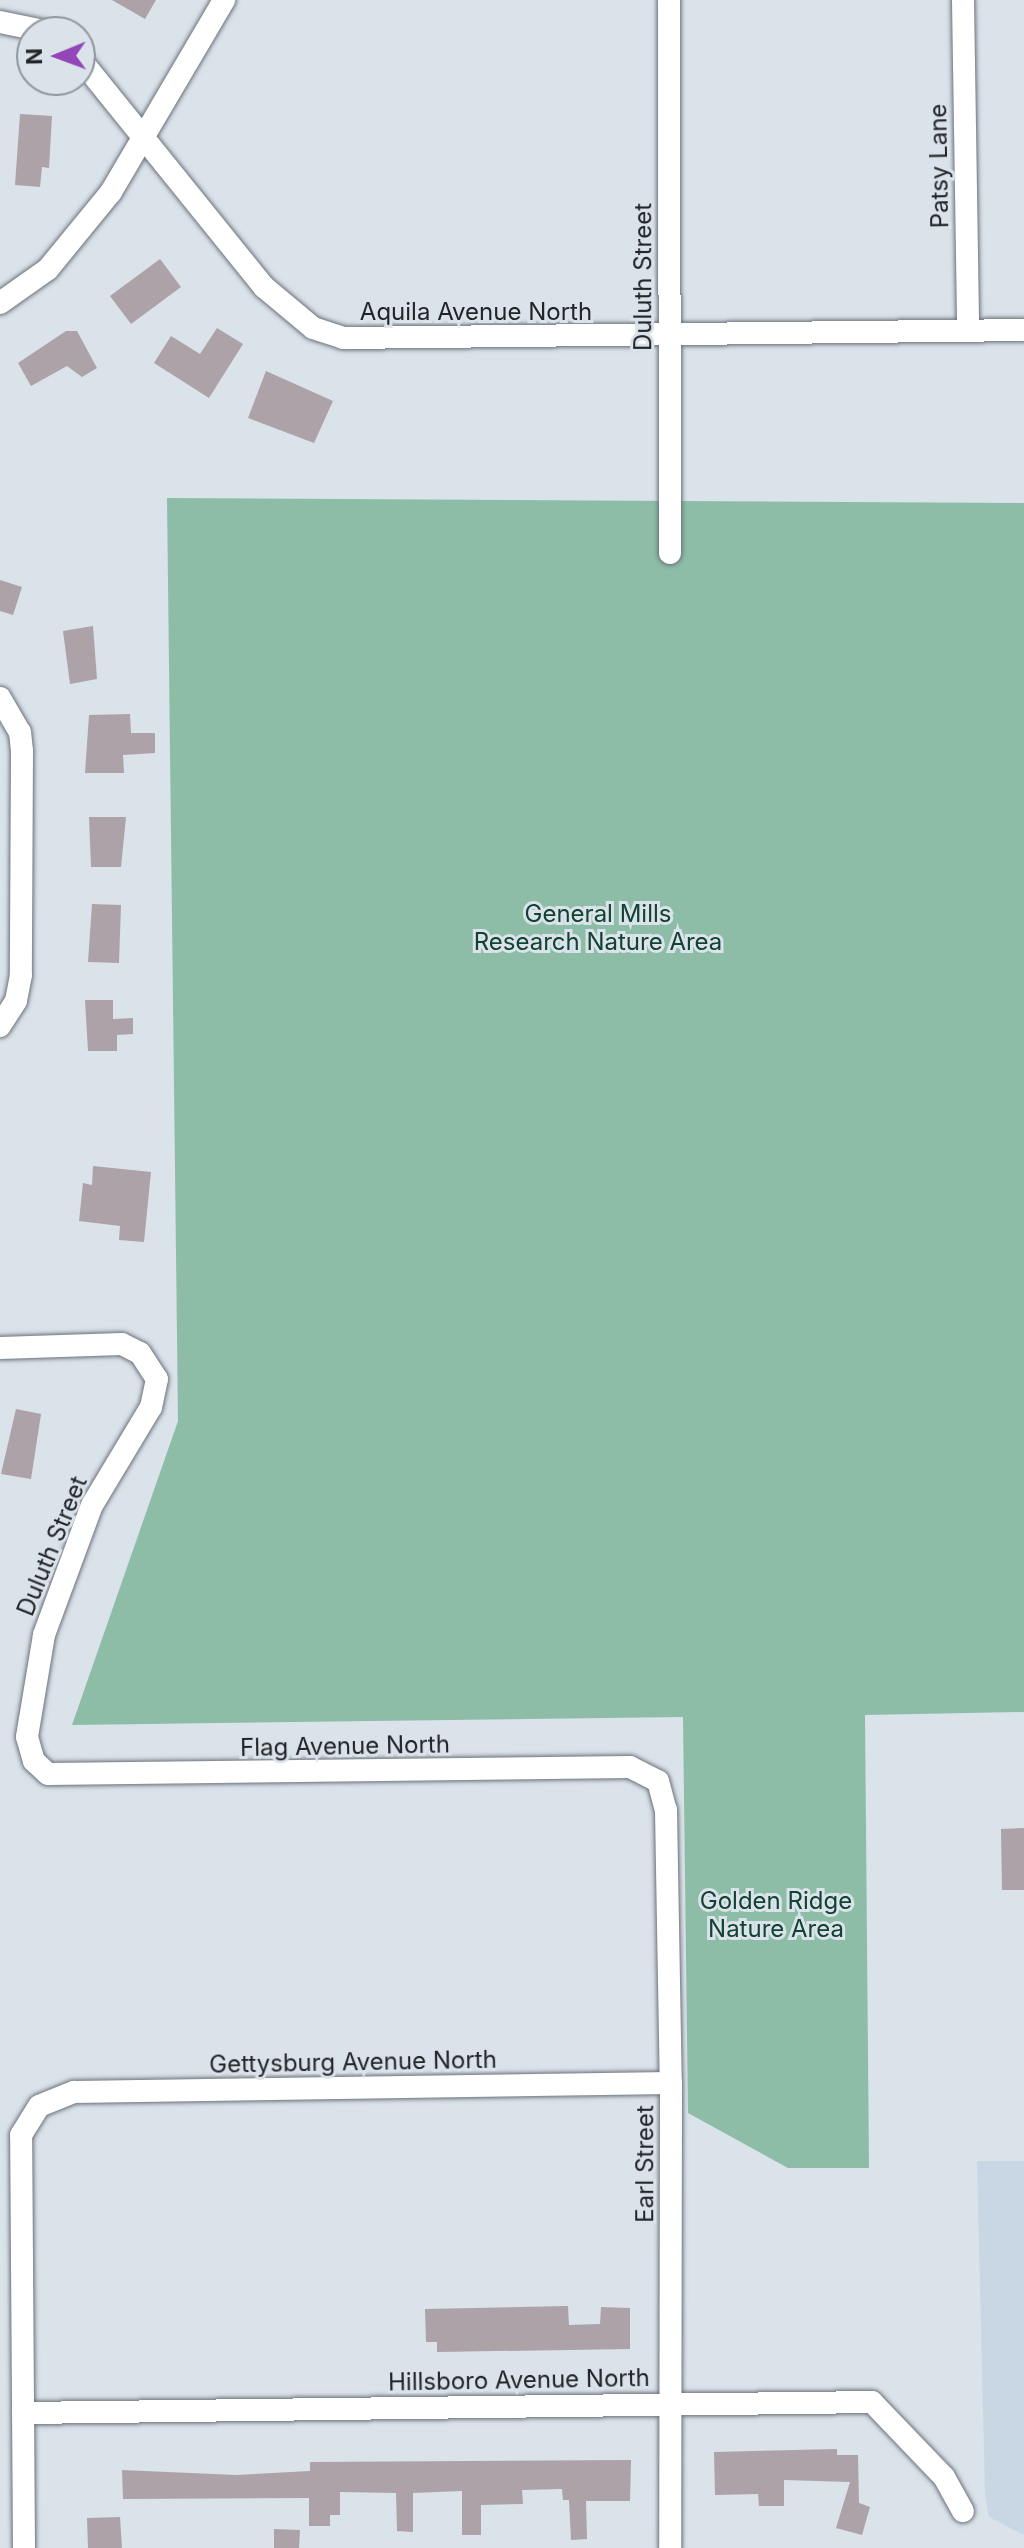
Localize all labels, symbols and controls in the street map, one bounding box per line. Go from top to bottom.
north arrow [16,16,96,96]
text: N [21,48,47,65]
street label: Patsy Lane [924,103,954,229]
street label: Duluth Street [629,203,657,351]
street label: Aquila Avenue North [360,298,592,326]
park label: General Mills Research Nature Area [474,900,722,956]
street label: Duluth Street [11,1472,93,1620]
street label: Flag Avenue North [240,1730,450,1762]
park label: Golden Ridge Nature Area [700,1887,852,1943]
street label: Gettysburg Avenue North [209,2045,497,2079]
street label: Earl Street [631,2105,659,2223]
street label: Hillsboro Avenue North [388,2363,650,2397]

